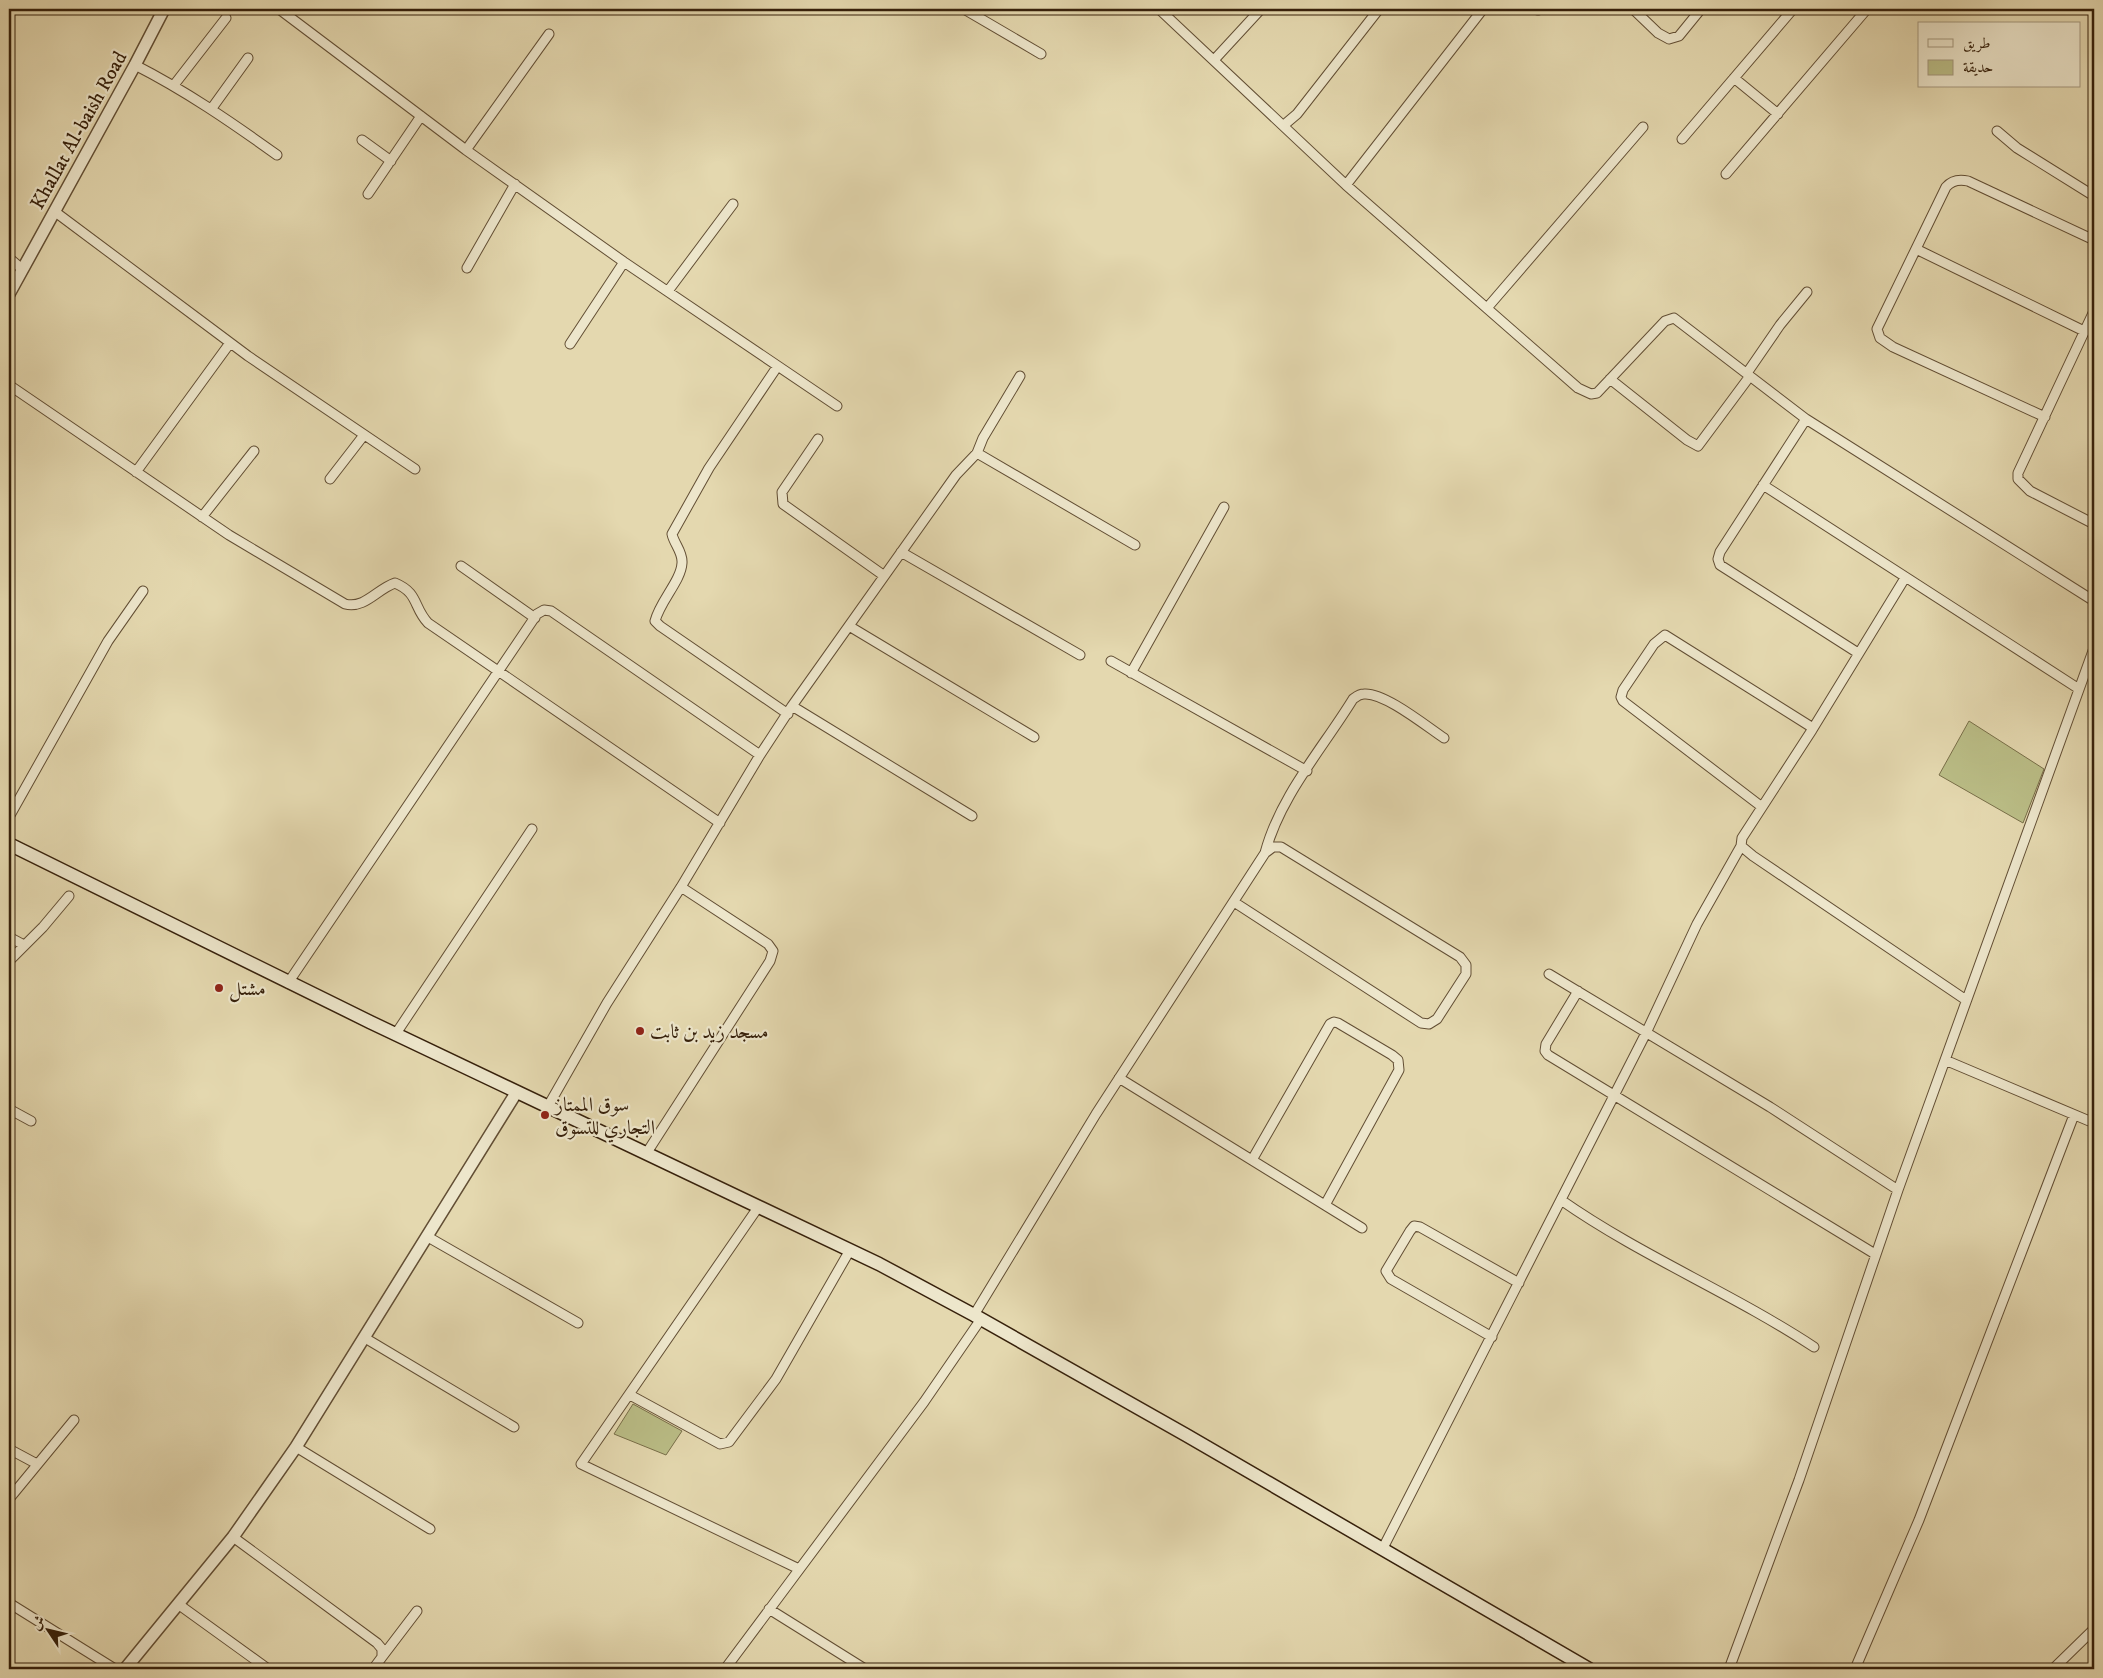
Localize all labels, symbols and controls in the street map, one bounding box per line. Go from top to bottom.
legend [1918,22,2080,88]
text: طريق [1963,34,1990,53]
street label: Khallat Al-baish Road [25,47,133,214]
text: حديقة [1963,58,1993,77]
place label: مشتل [229,977,266,1003]
marker: مشتل [213,982,225,994]
place label: مسجد زيد بن ثابت [650,1020,768,1045]
marker: مسجد زيد بن ثابت [634,1025,646,1037]
place label: سوق الممتاز التجاري للتسوق [553,1093,655,1143]
marker: سوق الممتاز التجاري للتسوق [539,1109,551,1121]
north arrow [22,1606,72,1656]
text: ش [27,1612,50,1634]

